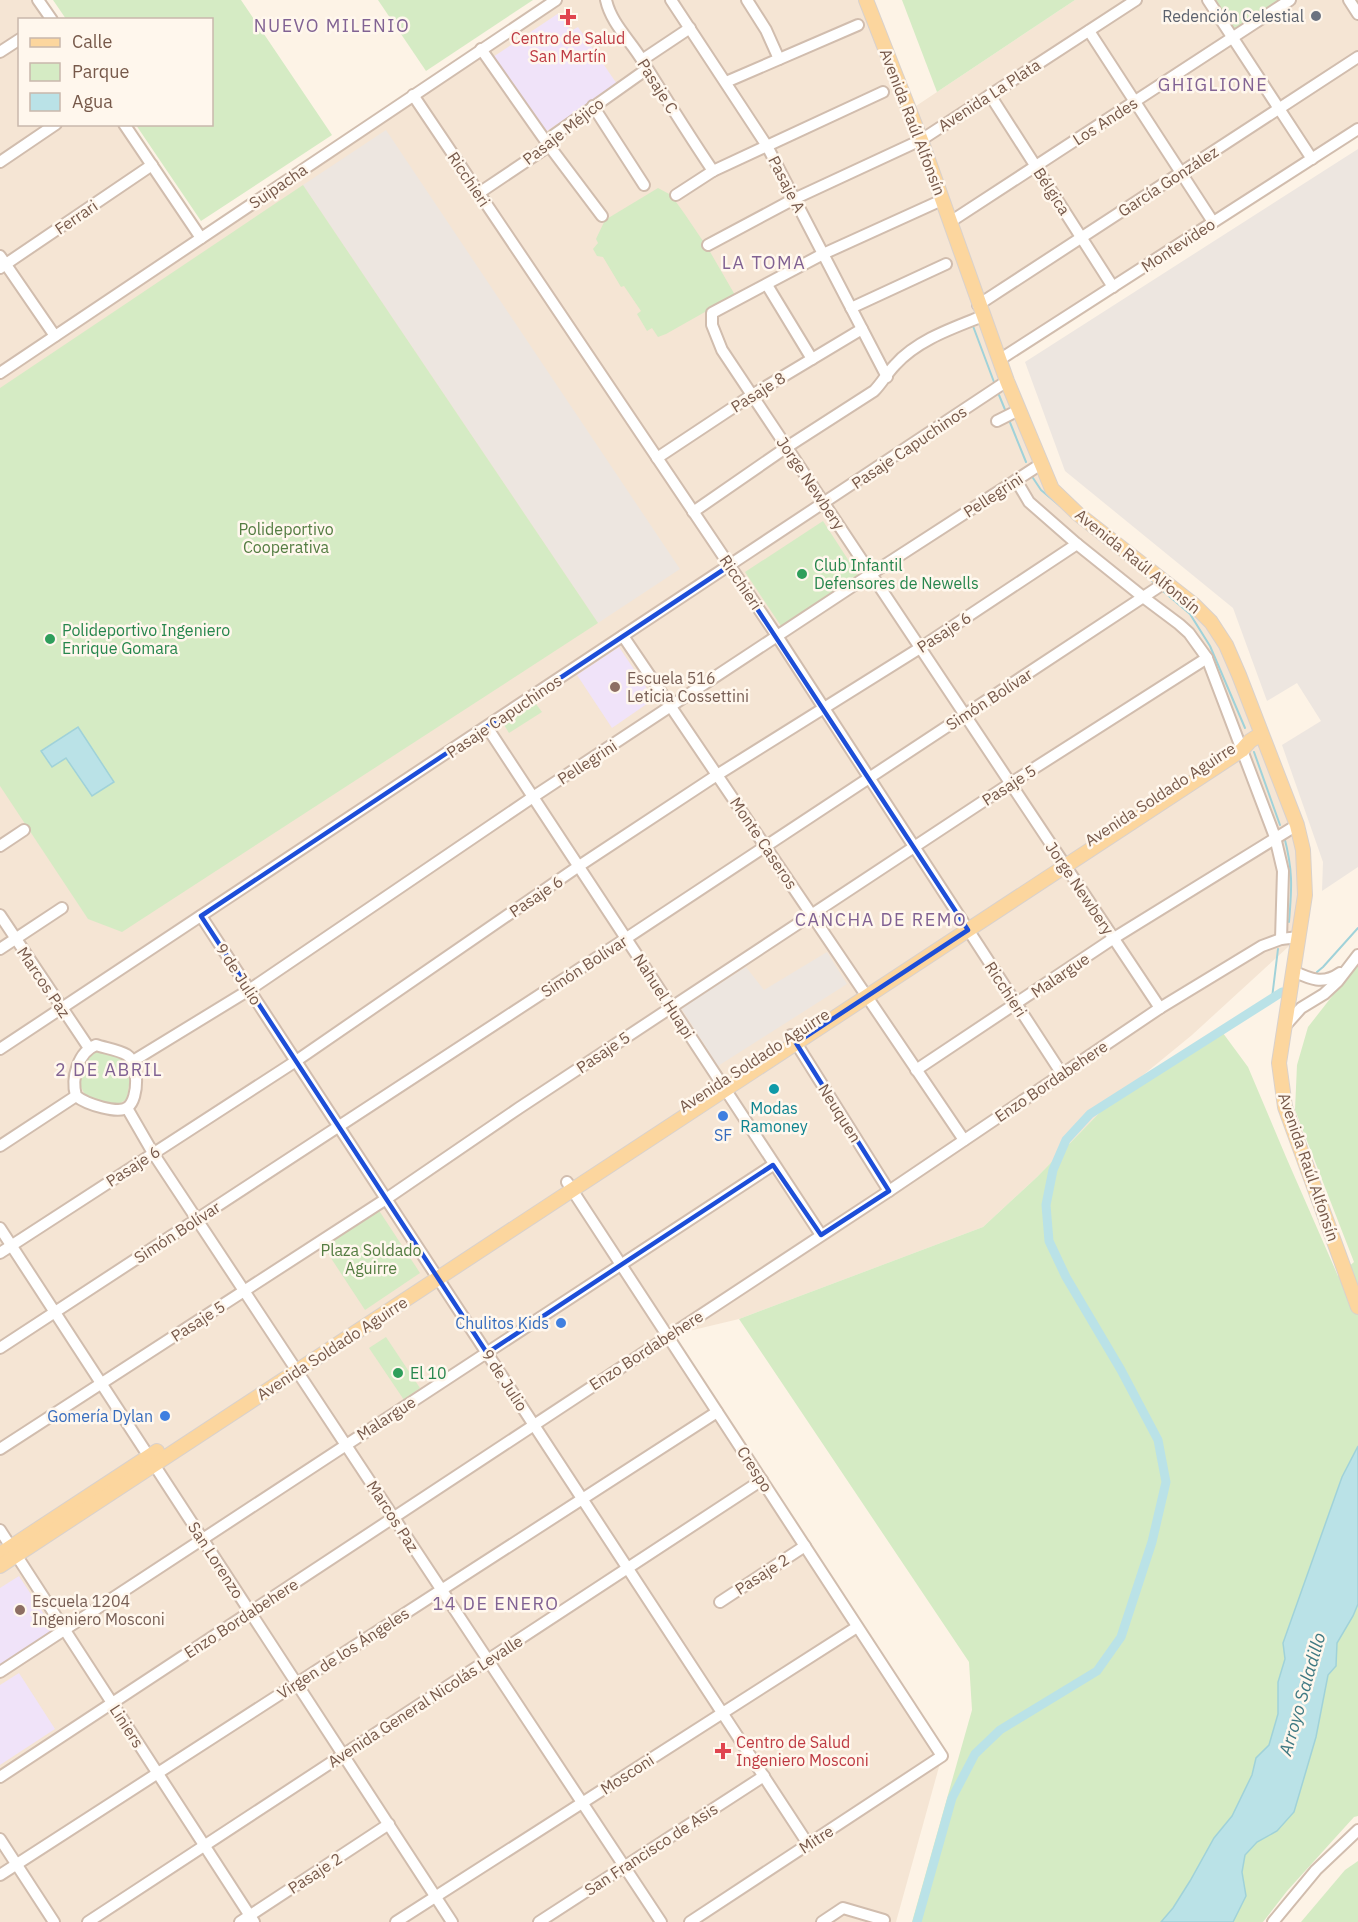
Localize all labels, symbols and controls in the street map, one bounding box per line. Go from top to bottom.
place label: Redención Celestial [1162,6,1304,26]
marker: Centro de Salud San Martín [559,8,577,26]
marker: Redención Celestial [1309,9,1323,23]
district label: NUEVO MILENIO [254,14,410,37]
legend [18,18,213,126]
place label: Centro de Salud San Martín [511,28,625,66]
text: Calle [72,30,112,53]
street label: Avenida Raúl Alfonsín [876,46,950,198]
street label: Avenida La Plata [934,54,1044,136]
street label: Pasaje C [633,55,683,117]
text: Parque [72,60,130,83]
district label: GHIGLIONE [1158,73,1268,96]
text: Agua [72,90,113,113]
street label: Pasaje Méjico [518,93,608,169]
street label: Los Andes [1069,93,1141,149]
street label: García González [1114,141,1222,221]
street label: Ricchieri [443,148,495,210]
street label: Pasaje A [764,152,810,216]
street label: Suipacha [245,159,311,213]
street label: Bélgica [1029,163,1075,219]
street label: Ferrari [51,195,101,239]
street label: Montevideo [1137,214,1219,276]
district label: LA TOMA [722,251,806,274]
street label: Pasaje 8 [727,367,789,417]
street label: Pasaje Capuchinos [848,401,970,493]
street label: Jorge Newbery [773,433,849,533]
street label: Pellegrini [959,468,1027,522]
street label: Avenida Raúl Alfonsín [1071,504,1205,618]
park label: Polideportivo Cooperativa [238,519,334,557]
street label: Ricchieri [715,551,767,613]
place label: Club Infantil Defensores de Newells [814,555,979,593]
marker: Club Infantil Defensores de Newells [795,567,809,581]
street label: Pasaje 6 [913,607,975,657]
place label: Polideportivo Ingeniero Enrique Gomara [62,620,230,658]
marker: Polideportivo Ingeniero Enrique Gomara [43,632,57,646]
street label: Simón Bolívar [942,664,1036,734]
place label: Escuela 516 Leticia Cossettini [627,668,749,706]
street label: Pasaje Capuchinos [443,670,565,762]
marker: Escuela 516 Leticia Cossettini [608,680,622,694]
street label: Pellegrini [553,735,621,789]
street label: Avenida Soldado Aguirre [1081,738,1239,850]
street label: Pasaje 5 [978,760,1040,810]
street label: Monte Caseros [726,793,802,893]
street label: Jorge Newbery [1042,838,1118,938]
street label: Pasaje 6 [505,871,567,921]
district label: CANCHA DE REMO [795,908,967,931]
street label: Simón Bolívar [537,931,631,1001]
street label: 9 de Julio [212,939,266,1009]
street label: Marcos Paz [13,943,75,1021]
street label: Malargue [1027,948,1093,1002]
street label: Nahuel Huapi [629,950,699,1042]
street label: Ricchieri [981,958,1031,1020]
street label: Avenida Soldado Aguirre [675,1004,833,1116]
street label: Pasaje 5 [572,1027,634,1077]
street label: Enzo Bordabehere [991,1036,1111,1126]
district label: 2 DE ABRIL [55,1058,163,1081]
street label: Neuquen [814,1080,866,1146]
marker: Modas Ramoney [767,1082,781,1096]
street label: Avenida Raúl Alfonsín [1274,1090,1344,1244]
place label: Modas Ramoney [740,1098,808,1136]
marker: SF [716,1109,730,1123]
place label: SF [714,1125,732,1145]
street label: Pasaje 6 [102,1141,164,1191]
street label: Simón Bolívar [130,1197,224,1267]
park label: Plaza Soldado Aguirre [320,1240,422,1278]
street label: Avenida Soldado Aguirre [253,1292,411,1404]
street label: Pasaje 5 [167,1296,229,1346]
street label: Enzo Bordabehere [585,1306,707,1394]
place label: Chulitos Kids [455,1313,549,1333]
marker: Chulitos Kids [554,1316,568,1330]
street label: 9 de Julio [478,1345,532,1415]
place label: El 10 [410,1363,447,1383]
marker: El 10 [391,1366,405,1380]
street label: Malargue [353,1391,419,1444]
place label: Gomería Dylan [47,1406,153,1426]
marker: Gomería Dylan [158,1409,172,1423]
street label: Crespo [733,1442,777,1496]
street label: Marcos Paz [362,1476,424,1556]
street label: San Lorenzo [184,1518,248,1602]
street label: Pasaje 2 [731,1549,793,1599]
street label: Enzo Bordabehere [180,1574,302,1662]
place label: Escuela 1204 Ingeniero Mosconi [32,1591,165,1629]
district label: 14 DE ENERO [433,1592,559,1615]
street label: Virgen de los Ángeles [273,1602,413,1703]
marker: Escuela 1204 Ingeniero Mosconi [13,1603,27,1617]
street label: Avenida General Nicolás Levalle [324,1630,526,1772]
water label: Arroyo Saladillo [1273,1630,1331,1759]
street label: Liniers [106,1701,148,1751]
place label: Centro de Salud Ingeniero Mosconi [736,1732,869,1770]
marker: Centro de Salud Ingeniero Mosconi [714,1742,732,1760]
street label: Mosconi [596,1749,658,1799]
street label: San Francisco de Asis [581,1798,721,1900]
street label: Mitre [795,1820,837,1858]
street label: Pasaje 2 [284,1848,346,1898]

